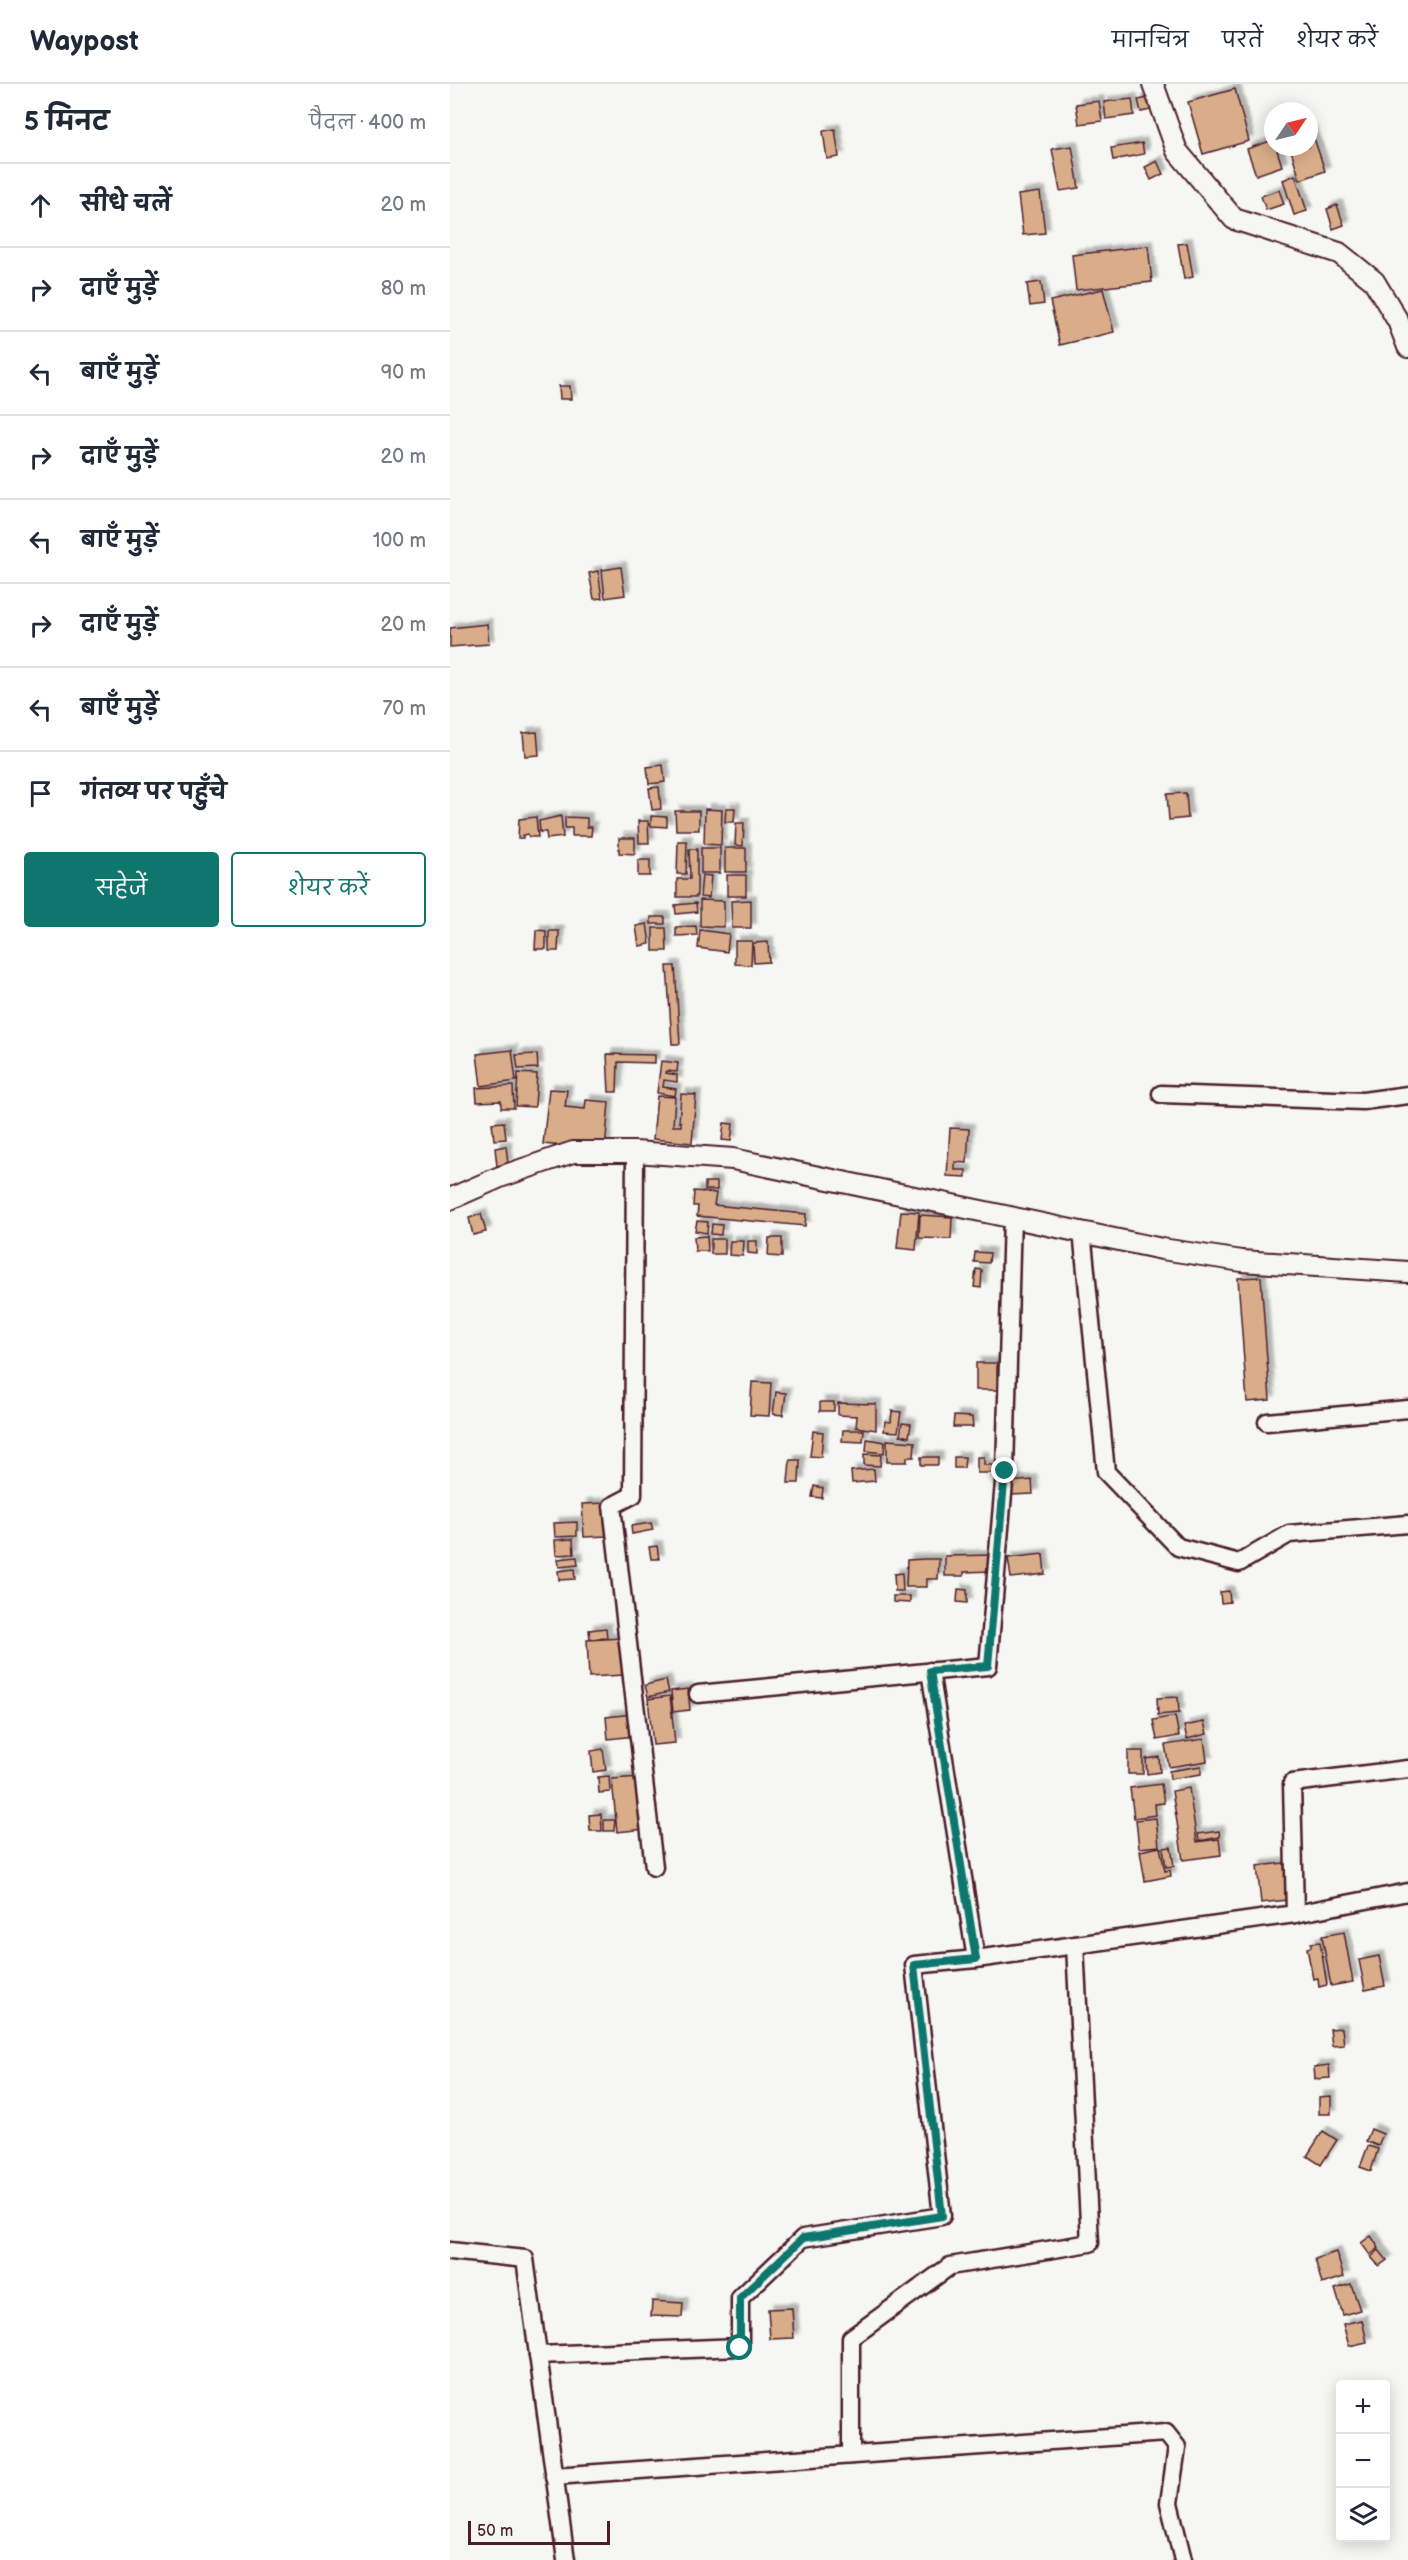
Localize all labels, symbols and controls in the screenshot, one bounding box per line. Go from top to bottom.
text: Waypost [30,25,139,58]
text: मानचित्र [1112,28,1189,53]
text: परतें [1222,28,1263,53]
text: शेयर करें [1296,28,1378,53]
north arrow [1264,102,1318,156]
text: 5 मिनट [24,107,109,138]
text: पैदल · 400 m [309,111,426,135]
icon: ahead [24,189,57,222]
text: सीधे चलें [81,191,171,218]
text: 20 m [381,193,426,217]
icon: right [24,273,57,306]
text: दाएँ मुड़ें [81,275,158,302]
text: 80 m [381,277,426,301]
icon: left [24,357,57,390]
text: बाएँ मुड़ें [81,359,159,386]
text: 90 m [381,361,426,385]
icon: right [24,441,57,474]
text: दाएँ मुड़ें [81,443,158,470]
text: 20 m [381,445,426,469]
icon: left [24,525,57,558]
text: बाएँ मुड़ें [81,527,159,554]
text: 100 m [373,529,426,553]
icon: right [24,609,57,642]
text: दाएँ मुड़ें [81,611,158,638]
text: 20 m [381,613,426,637]
icon: left [24,693,57,726]
text: बाएँ मुड़ें [81,695,159,722]
text: 70 m [382,697,426,721]
icon: arrive [24,777,57,810]
text: गंतव्य पर पहुँचे [81,779,227,806]
button: सहेजें [24,852,219,927]
button: शेयर करें [231,852,426,927]
route end [991,1457,1017,1483]
route start [726,2334,752,2360]
map controls [1336,2380,1390,2542]
button: + [1336,2380,1390,2434]
button: − [1336,2434,1390,2488]
button: layers [1336,2488,1390,2542]
scale bar [468,2518,610,2546]
text: 50 m [477,2522,513,2541]

